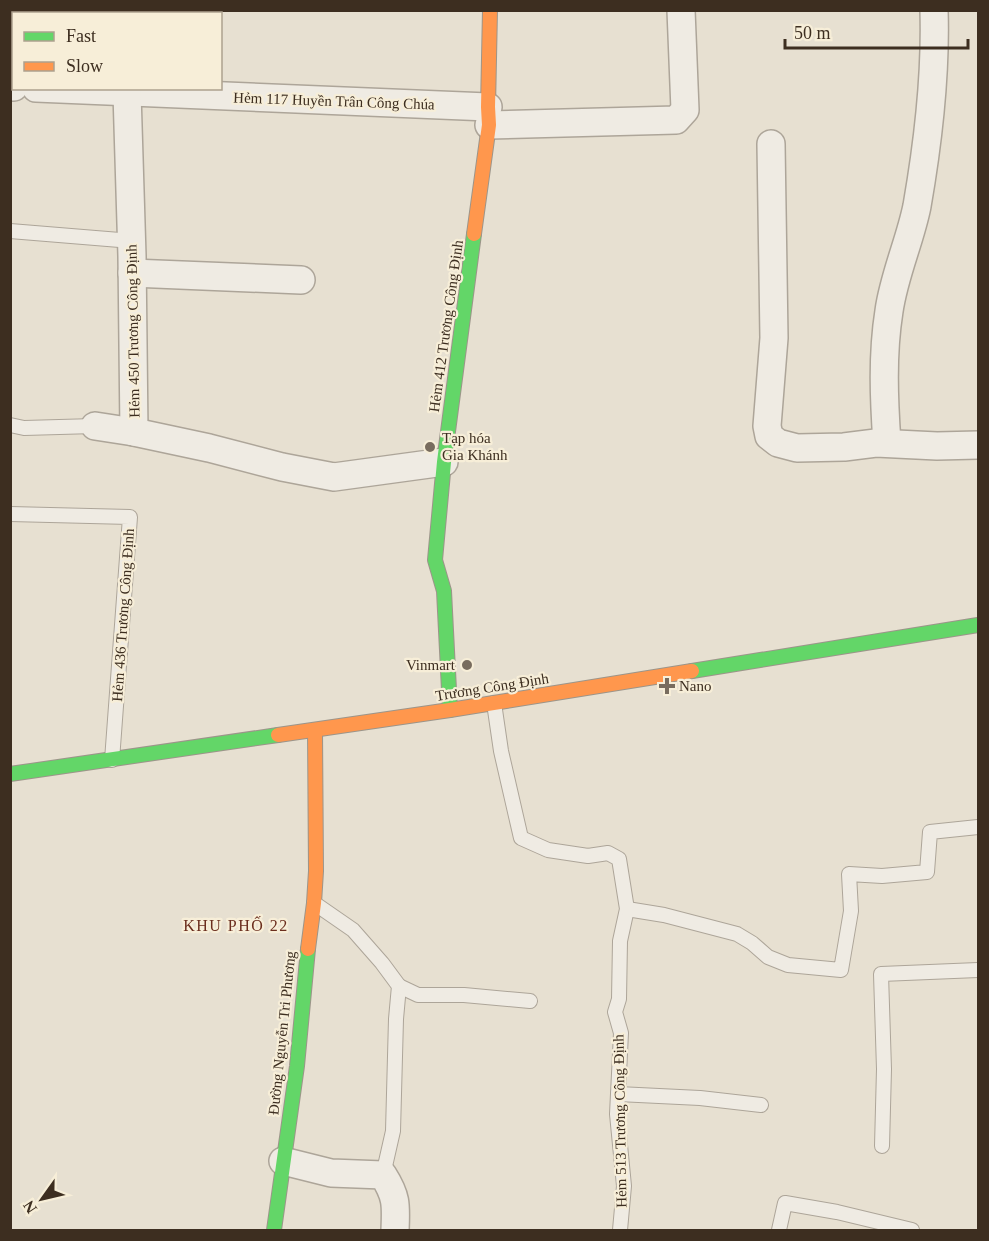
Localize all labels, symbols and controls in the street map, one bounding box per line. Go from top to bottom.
legend [12,12,222,90]
scale bar [785,12,968,50]
text: 50 m [794,23,831,43]
text: Fast [66,26,96,46]
text: Slow [66,56,103,76]
street label: Hẻm 117 Huyền Trân Công Chúa [233,89,435,113]
street label: Hẻm 412 Trương Công Định [426,238,466,413]
street label: Hẻm 450 Trương Công Định [123,244,143,418]
place label: Tạp hóa Gia Khánh [442,430,508,463]
marker: Tạp hóa Gia Khánh [423,440,437,454]
street label: Hẻm 436 Trương Công Định [109,527,137,702]
place label: Vinmart [406,657,456,673]
marker: Vinmart [460,658,474,672]
street label: Trương Công Định [434,670,550,704]
place label: Nano [679,678,712,694]
marker: Nano [660,679,674,693]
district label: KHU PHỐ 22 [183,916,289,934]
street label: Đường Nguyễn Tri Phương [265,950,299,1116]
street label: Hẻm 513 Trương Công Định [610,1034,630,1208]
north arrow [12,1169,72,1229]
text: N [19,1197,40,1217]

